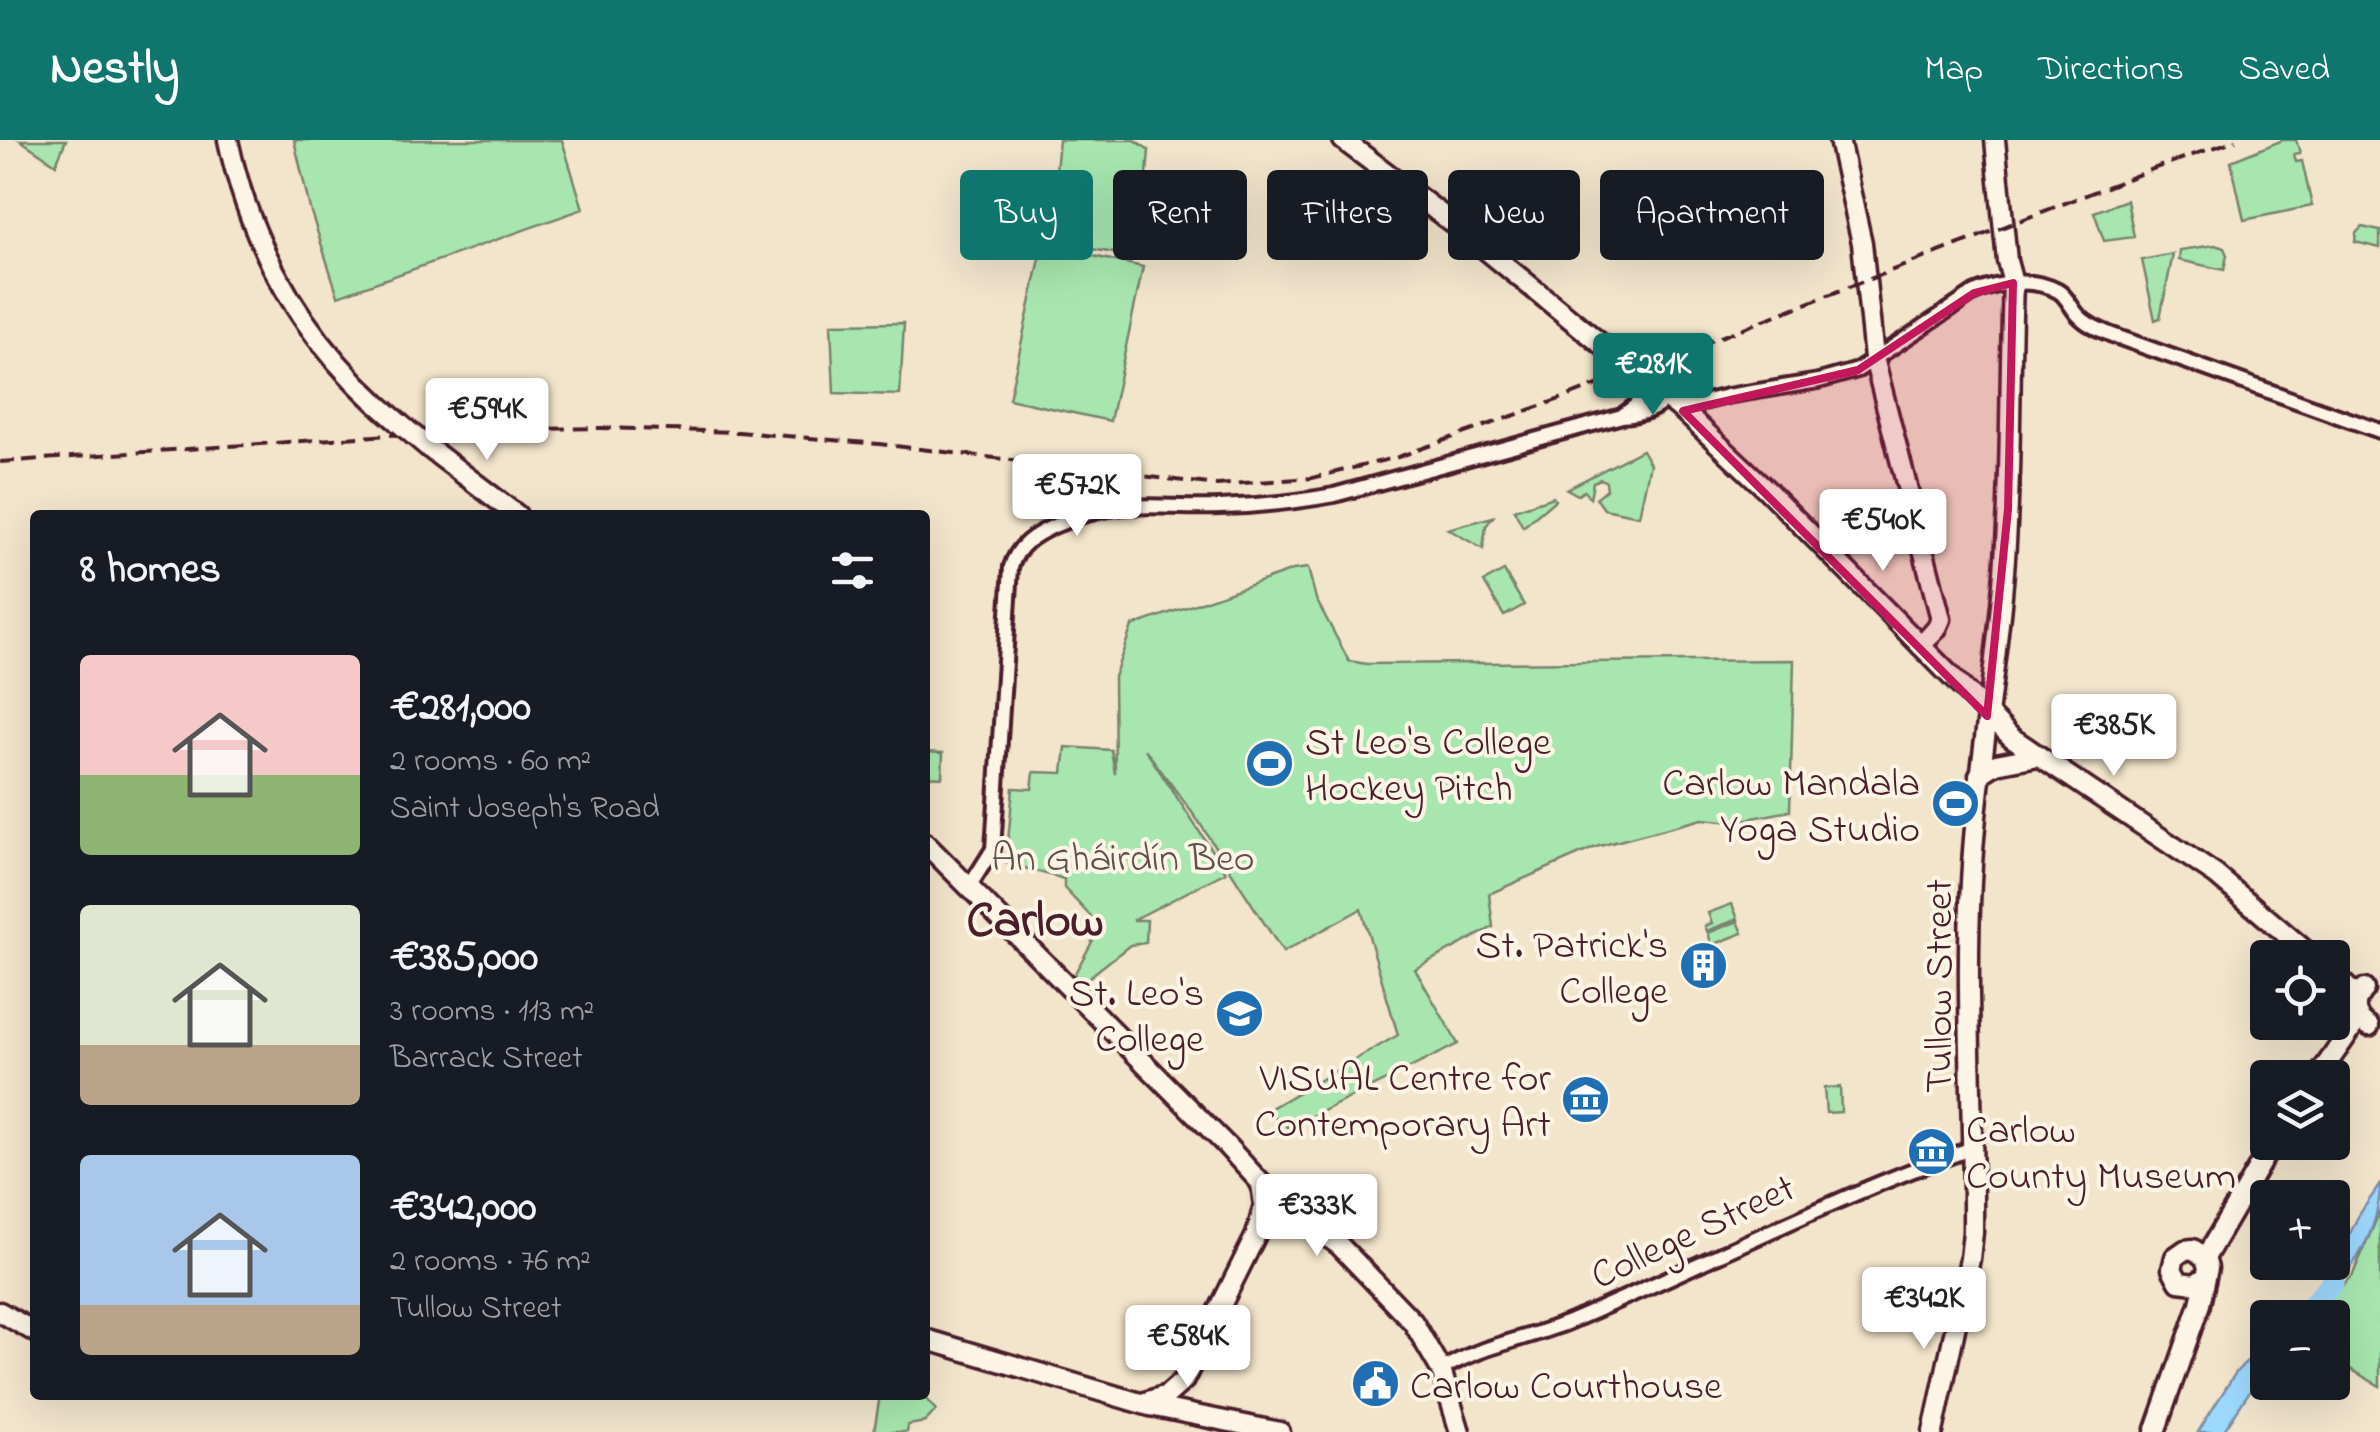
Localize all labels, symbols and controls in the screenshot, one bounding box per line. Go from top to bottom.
text: Nestly [50,35,179,105]
text: Map [1924,45,1983,96]
text: Directions [2038,45,2184,96]
text: Saved [2239,45,2330,96]
chip: Buy [960,170,1093,260]
chip: Rent [1113,170,1247,260]
chip: Filters [1267,170,1428,260]
chip: New [1448,170,1580,260]
chip: Apartment [1600,170,1824,260]
pin: €281K [1583,333,1723,418]
text: €281K [1615,342,1691,389]
pin: €594K [417,378,557,463]
text: €594K [448,387,526,434]
pin: €572K [1007,454,1147,539]
text: €572K [1034,463,1120,510]
pin: €540K [1813,489,1953,574]
text: €540K [1841,498,1925,545]
text: 8 homes [80,540,221,601]
icon: filters [825,543,880,598]
text: €281,000 [390,678,531,739]
pin: €385K [2044,694,2184,779]
icon: home [160,695,280,815]
text: €385K [2073,703,2155,750]
place label: St Leo's College Hockey Pitch [1305,715,1551,820]
sports icon: St Leo's College Hockey Pitch [1244,737,1296,789]
text: 2 rooms · 60 m² [390,739,591,786]
place label: Carlow Mandala Yoga Studio [1662,756,1920,861]
sports icon: Carlow Mandala Yoga Studio [1929,778,1981,830]
text: Saint Joseph's Road [390,786,660,833]
park label: An Gháirdín Beo [991,831,1255,890]
street label: Tullow Street [1912,879,1971,1093]
district label: Carlow [966,886,1104,959]
place label: St. Patrick's College [1476,918,1668,1023]
text: €385,000 [390,928,538,989]
building icon: St. Patrick's College [1677,940,1729,992]
map controls [2250,940,2350,1400]
button: locate [2250,940,2350,1040]
icon: home [160,945,280,1065]
place label: St. Leo's College [1069,966,1204,1071]
school or university icon: St. Leo's College [1213,988,1265,1040]
text: 3 rooms · 113 m² [390,989,594,1036]
text: Barrack Street [390,1036,583,1083]
place label: VISUAL Centre for Contemporary Art [1254,1051,1552,1156]
button: layers [2250,1060,2350,1160]
museum icon: VISUAL Centre for Contemporary Art [1560,1073,1612,1125]
place label: Carlow County Museum [1966,1103,2236,1208]
museum icon: Carlow County Museum [1905,1125,1957,1177]
street label: College Street [1582,1161,1806,1307]
pin: €333K [1247,1174,1387,1259]
text: €342,000 [390,1178,536,1239]
button: + [2250,1180,2350,1280]
text: €333K [1278,1183,1356,1230]
icon: home [160,1195,280,1315]
text: 2 rooms · 76 m² [390,1239,591,1286]
pin: €342K [1854,1267,1994,1352]
text: €342K [1884,1276,1964,1323]
text: Tullow Street [390,1286,562,1333]
button: − [2250,1300,2350,1400]
pin: €584K [1118,1305,1258,1390]
text: €584K [1147,1314,1229,1361]
public building icon: Carlow Courthouse [1349,1358,1401,1410]
place label: Carlow Courthouse [1410,1359,1722,1418]

